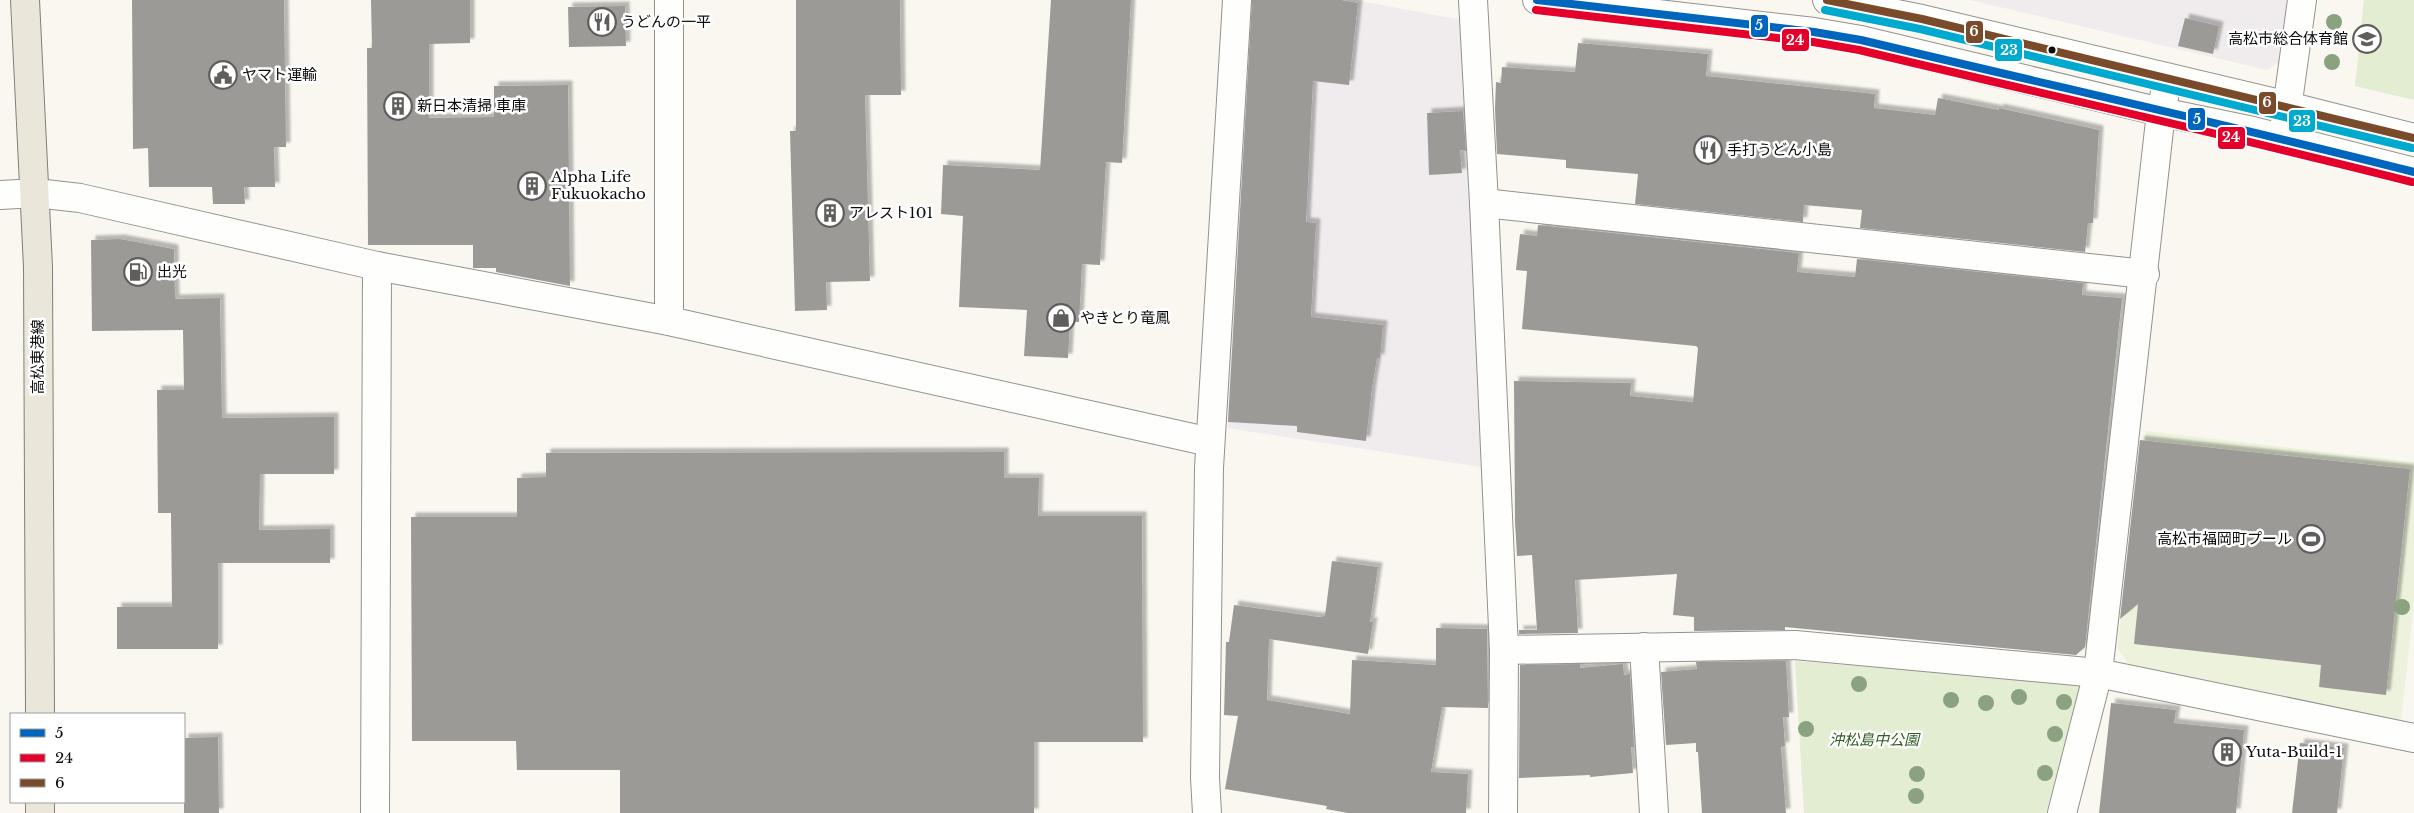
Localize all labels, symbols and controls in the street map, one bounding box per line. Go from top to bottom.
restaurant icon: うどんの一平 [587,7,617,37]
place label: うどんの一平 [621,12,711,31]
line badge: 5 [1750,14,1769,38]
text: 5 [1755,16,1763,34]
line badge: 6 [1965,20,1984,44]
text: 6 [1969,22,1979,40]
school or university icon: 高松市総合体育館 [2352,24,2382,54]
line badge: 24 [1781,28,1810,52]
place label: 高松市総合体育館 [2228,29,2348,48]
text: 24 [1786,31,1804,49]
line badge: 23 [1994,38,2023,62]
text: 23 [2000,41,2018,59]
unlabelled marker [2047,45,2057,55]
public building icon: ヤマト運輸 [208,60,238,90]
place label: ヤマト運輸 [242,65,317,84]
building icon: 新日本清掃 車庫 [383,91,413,121]
line badge: 6 [2258,91,2277,115]
text: 6 [2262,93,2272,111]
place label: 新日本清掃 車庫 [417,96,526,115]
line badge: 5 [2187,107,2206,131]
line badge: 23 [2288,109,2316,133]
text: 5 [2193,110,2201,128]
text: 23 [2293,112,2311,130]
line badge: 24 [2217,126,2246,150]
text: 24 [2222,128,2240,146]
restaurant icon: 手打うどん小島 [1693,135,1723,165]
place label: 手打うどん小島 [1727,140,1832,159]
place label: Alpha Life Fukuokacho [550,167,646,203]
building icon: Alpha Life Fukuokacho [517,171,547,201]
building icon: アレスト101 [815,198,845,228]
place label: アレスト101 [849,203,933,222]
fuel station icon: 出光 [123,257,153,287]
place label: 出光 [157,262,187,281]
shop icon: やきとり竜鳳 [1046,303,1076,333]
place label: やきとり竜鳳 [1080,308,1170,327]
street label: 高松東港線 [28,319,47,395]
sports icon: 高松市福岡町プール [2296,524,2326,554]
place label: 高松市福岡町プール [2157,529,2292,548]
legend [10,713,185,803]
text: 5 [55,723,64,742]
park label: 沖松島中公園 [1829,730,1921,749]
building icon: Yuta-Build-1 [2212,737,2242,767]
place label: Yuta-Build-1 [2245,742,2342,761]
text: 24 [55,748,73,767]
text: 6 [55,773,65,792]

